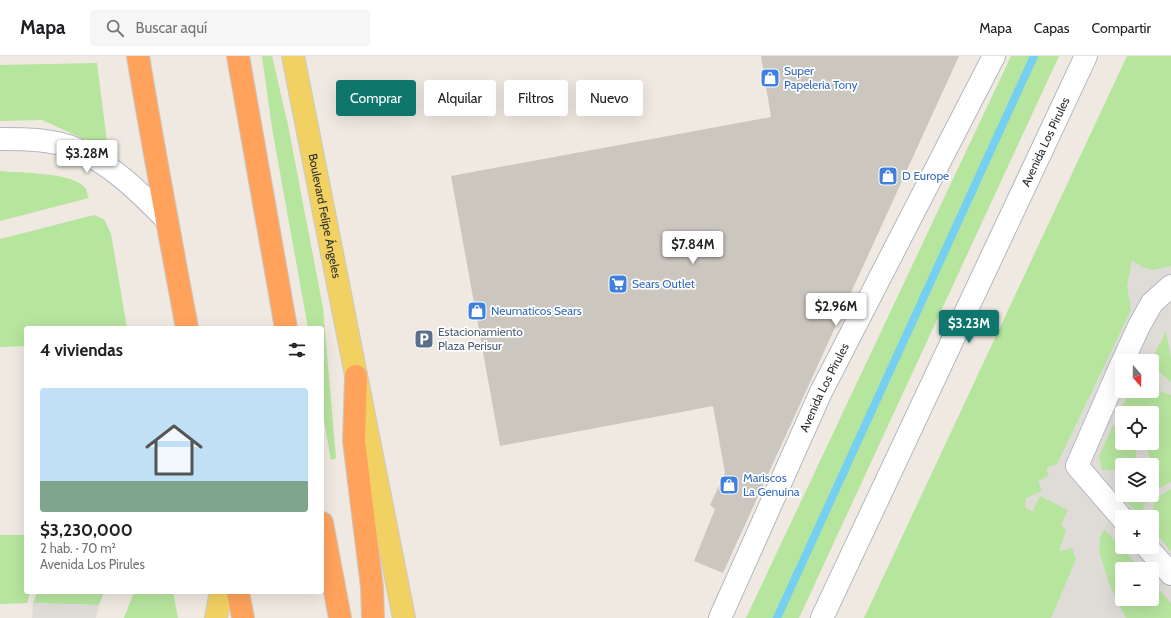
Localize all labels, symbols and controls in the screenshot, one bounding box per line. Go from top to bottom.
search box [90,10,370,46]
text: Mapa [20,16,66,39]
icon: search [104,17,126,39]
text: Buscar aquí [136,19,207,37]
text: Mapa [979,19,1012,37]
text: Capas [1034,19,1070,37]
text: Compartir [1092,19,1151,37]
place label: Super Papeleria Tony [784,63,858,92]
shop icon: Super Papeleria Tony [759,67,781,89]
chip: Comprar [336,80,416,116]
chip: Alquilar [424,80,496,116]
chip: Filtros [504,80,568,116]
chip: Nuevo [576,80,643,116]
street label: Avenida Los Pirules [1018,95,1073,189]
pin: $3.28M [54,140,120,174]
text: $3.28M [66,145,109,161]
street label: Boulevard Felipe Ángeles [305,152,345,279]
shop icon: D Europe [877,165,899,187]
place label: D Europe [902,168,949,183]
pin: $7.84M [660,231,726,265]
text: $7.84M [671,236,715,252]
supermarket icon: Sears Outlet [607,273,629,295]
place label: Sears Outlet [632,276,695,291]
pin: $2.96M [803,293,869,327]
text: $2.96M [815,298,857,314]
shop icon: Neumaticos Sears [466,300,488,322]
place label: Neumaticos Sears [491,303,582,318]
pin: $3.23M [936,310,1002,344]
text: $3.23M [948,315,990,331]
place label: Estacionamiento Plaza Perisur [438,324,523,353]
parking icon: Estacionamiento Plaza Perisur [413,328,435,350]
icon: filters [286,339,308,361]
text: 4 viviendas [40,340,123,360]
street label: Avenida Los Pirules [796,340,852,434]
north arrow [1115,354,1159,398]
map controls [1115,354,1159,606]
button: locate [1115,406,1159,450]
icon: home [138,414,210,486]
button: layers [1115,458,1159,502]
place label: Mariscos La Genuina [743,470,800,499]
shop icon: Mariscos La Genuina [718,474,740,496]
button: + [1115,510,1159,554]
text: $3,230,000 [40,520,133,540]
text: 2 hab. · 70 m² [40,540,116,556]
text: Avenida Los Pirules [40,556,145,572]
button: − [1115,562,1159,606]

